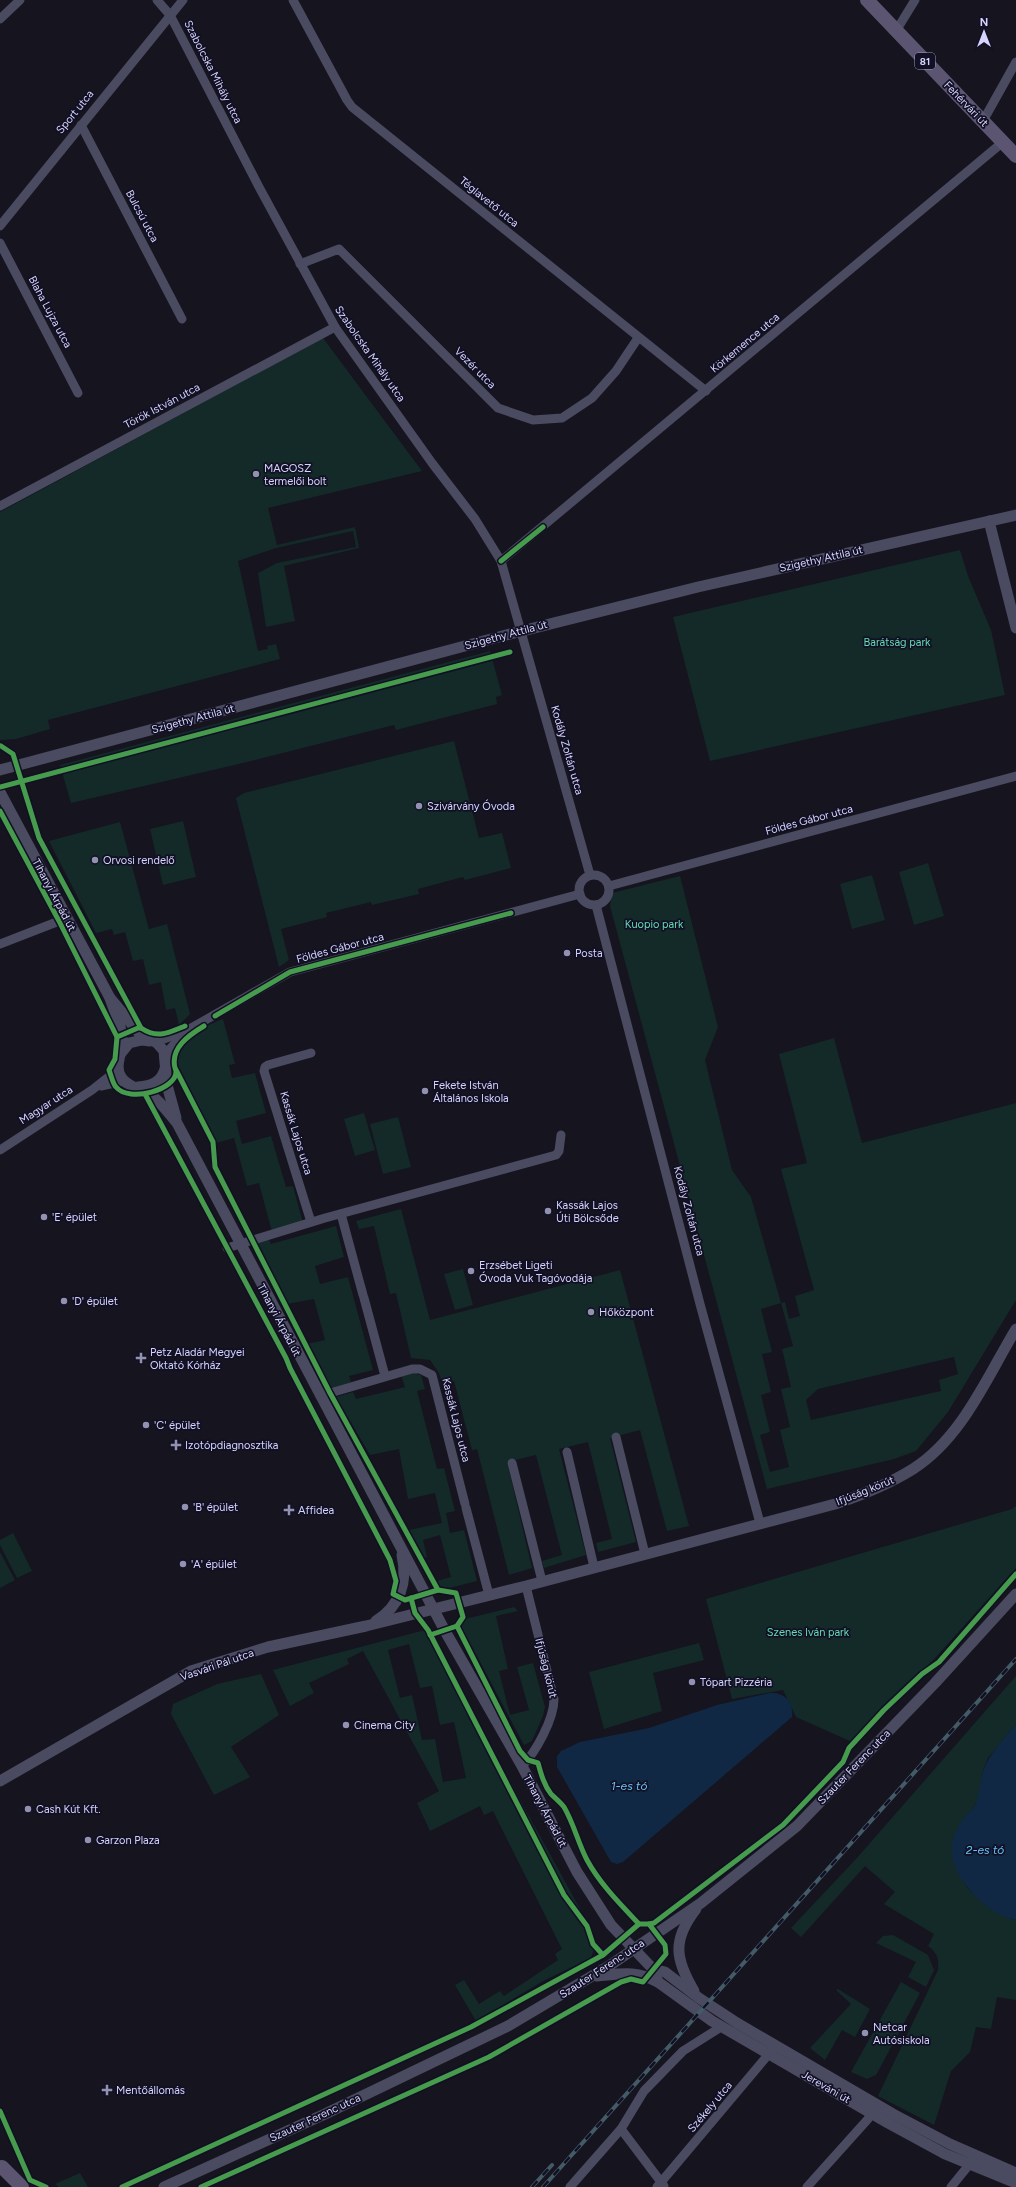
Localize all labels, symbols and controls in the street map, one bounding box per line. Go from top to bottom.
north arrow [964,12,1004,52]
text: N [980,16,988,29]
street label: Szabolcska Mihály utca [181,18,245,126]
road number: 81 [915,53,935,69]
street label: Fehérvári út [941,79,991,129]
street label: Sport utca [54,88,96,136]
street label: Téglavető utca [457,174,521,230]
street label: Bulcsú utca [123,188,161,244]
street label: Blaha Lujza utca [26,274,74,350]
street label: Szabolcska Mihály utca [332,304,408,404]
street label: Körkemence utca [708,310,782,376]
street label: Vezér utca [452,345,498,391]
street label: Török István utca [122,381,202,431]
place label: MAGOSZ termelői bolt [264,462,327,488]
marker: MAGOSZ termelői bolt [251,469,261,479]
street label: Szigethy Attila út [778,543,864,575]
street label: Szigethy Attila út [463,618,549,652]
park label: Barátság park [864,636,931,649]
street label: Szigethy Attila út [150,702,236,736]
street label: Kodály Zoltán utca [548,704,586,796]
place label: Szivárvány Óvoda [427,799,515,813]
marker: Szivárvány Óvoda [414,801,424,811]
street label: Földes Gábor utca [764,802,854,838]
place label: Orvosi rendelő [103,854,175,867]
marker: Orvosi rendelő [90,855,100,865]
street label: Tihanyi Árpád út [29,857,79,933]
park label: Kuopio park [625,918,684,931]
street label: Földes Gábor utca [295,930,385,966]
place label: Posta [575,947,603,960]
marker: Posta [562,948,572,958]
place label: Fekete István Általános Iskola [433,1079,509,1105]
street label: Magyar utca [17,1083,75,1127]
marker: Fekete István Általános Iskola [420,1086,430,1096]
street label: Kassák Lajos utca [277,1090,315,1176]
street label: Kodály Zoltán utca [671,1165,707,1257]
place label: Kassák Lajos Úti Bölcsőde [556,1199,619,1225]
marker: Kassák Lajos Úti Bölcsőde [543,1206,553,1216]
place label: 'E' épület [52,1211,97,1224]
marker: 'E' épület [39,1212,49,1222]
place label: Erzsébet Ligeti Óvoda Vuk Tagóvodája [479,1259,592,1285]
marker: Erzsébet Ligeti Óvoda Vuk Tagóvodája [466,1266,476,1276]
street label: Tihanyi Árpád út [254,1282,304,1358]
place label: 'D' épület [72,1295,118,1308]
marker: 'D' épület [59,1296,69,1306]
place label: Hőközpont [599,1306,654,1319]
marker: Hőközpont [586,1307,596,1317]
place label: Petz Aladár Megyei Oktató Kórház [150,1346,244,1372]
marker: Petz Aladár Megyei Oktató Kórház [135,1352,147,1364]
street label: Kassák Lajos utca [439,1376,473,1464]
place label: 'C' épület [154,1419,200,1432]
marker: 'C' épület [141,1420,151,1430]
marker: Izotópdiagnosztika [170,1439,182,1451]
place label: Izotópdiagnosztika [185,1439,278,1452]
street label: Ifjúság körút [834,1473,896,1509]
place label: 'B' épület [193,1501,238,1514]
marker: 'B' épület [180,1502,190,1512]
marker: Affidea [283,1504,295,1516]
place label: Affidea [298,1504,334,1517]
place label: 'A' épület [191,1558,237,1571]
marker: 'A' épület [178,1559,188,1569]
park label: Szenes Iván park [767,1626,850,1639]
street label: Ifjúság körút [532,1637,560,1699]
street label: Vasvári Pál utca [179,1646,255,1684]
place label: Tópart Pizzéria [700,1676,772,1689]
marker: Tópart Pizzéria [687,1677,697,1687]
place label: Cinema City [354,1719,415,1732]
marker: Cinema City [341,1720,351,1730]
street label: Szauter Ferenc utca [815,1727,893,1807]
street label: Tihanyi Árpád út [520,1773,570,1849]
water label: 1-es tó [611,1779,647,1793]
place label: Cash Kút Kft. [36,1803,100,1816]
marker: Cash Kút Kft. [23,1804,33,1814]
place label: Garzon Plaza [96,1834,160,1847]
marker: Garzon Plaza [83,1835,93,1845]
water label: 2-es tó [966,1843,1004,1857]
street label: Szauter Ferenc utca [557,1937,647,2001]
place label: Netcar Autósiskola [873,2021,930,2047]
marker: Netcar Autósiskola [860,2028,870,2038]
street label: Jereváni út [799,2068,853,2106]
street label: Székely utca [685,2079,735,2135]
marker: Mentőállomás [101,2084,113,2096]
place label: Mentőállomás [116,2084,185,2097]
street label: Szauter Ferenc utca [268,2091,362,2145]

